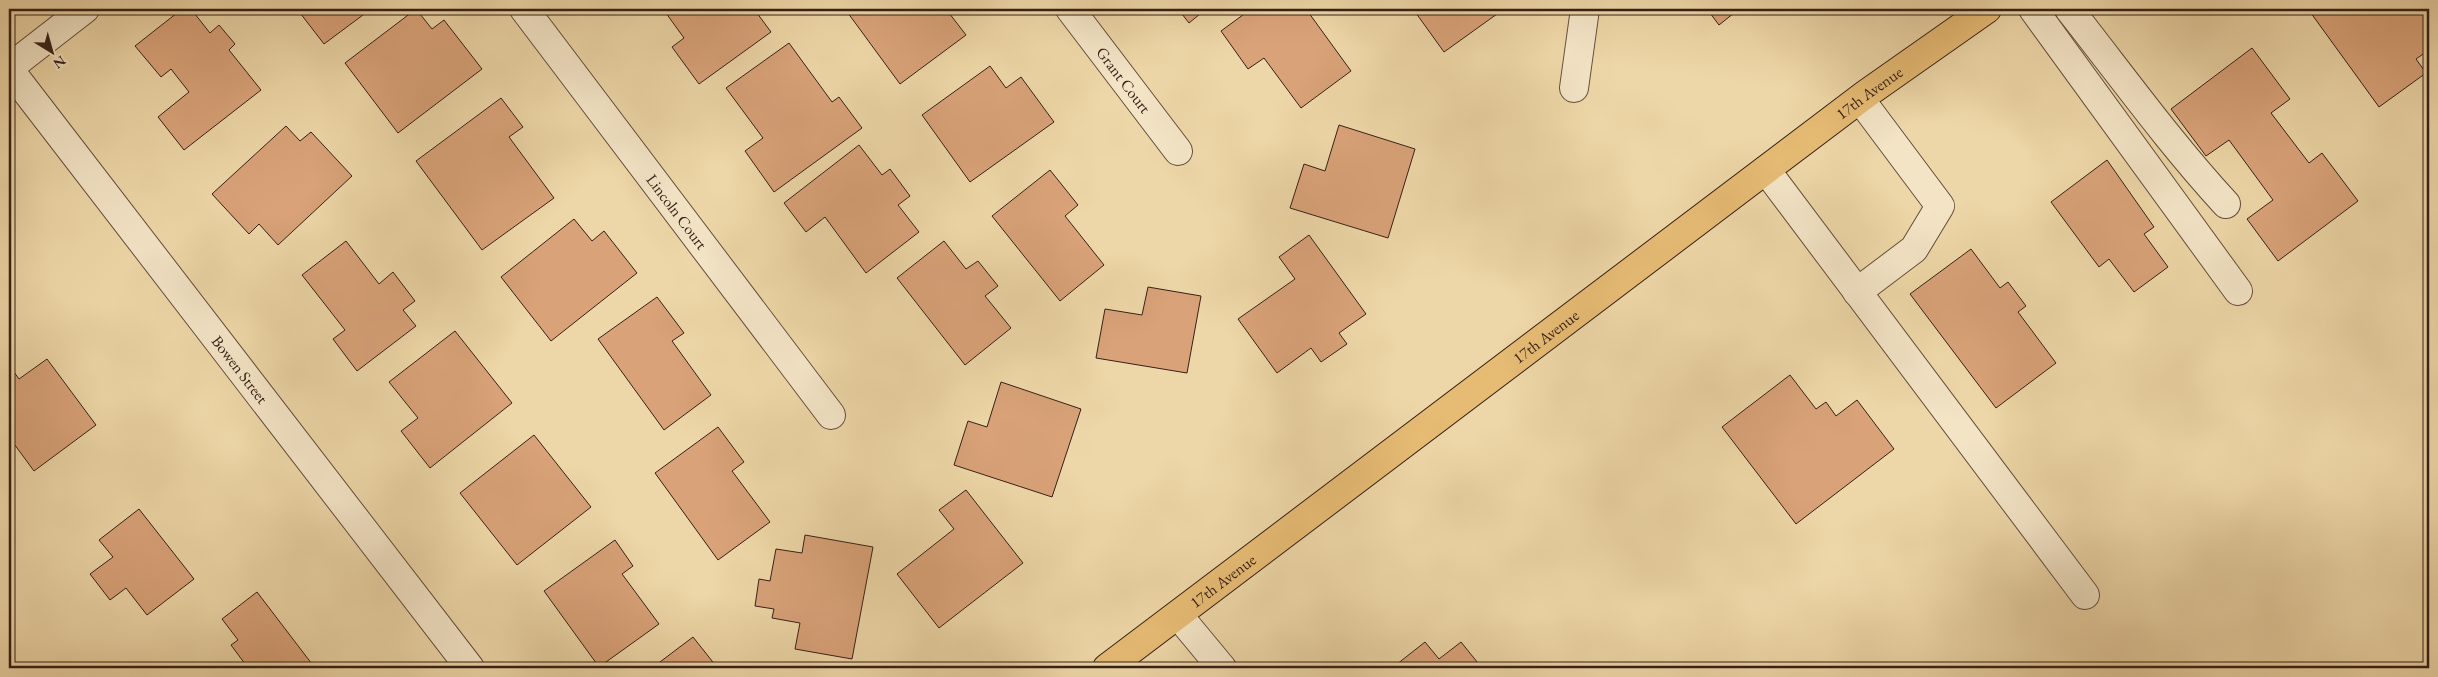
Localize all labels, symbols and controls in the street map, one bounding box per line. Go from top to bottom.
north arrow [28,28,78,78]
street label: Grant Court [1092,42,1156,117]
text: N [49,52,70,73]
street label: 17th Avenue [1831,61,1907,124]
street label: Lincoln Court [642,170,712,254]
street label: 17th Avenue [1508,304,1583,368]
street label: Bowen Street [207,331,273,408]
street label: 17th Avenue [1185,549,1260,612]

